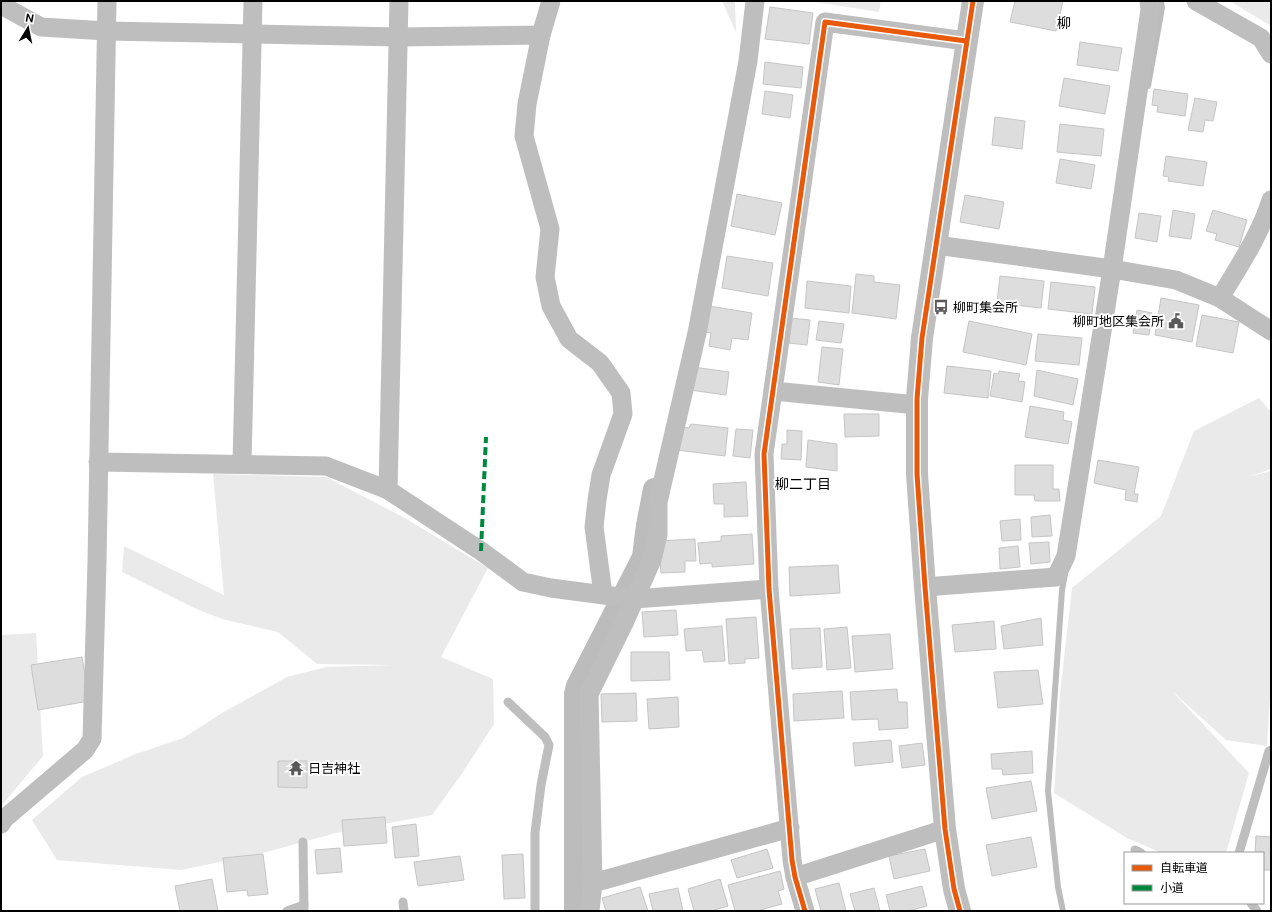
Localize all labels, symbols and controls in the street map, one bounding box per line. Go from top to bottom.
north arrow [8,8,48,48]
text: N [24,11,35,25]
district label: 柳 [1057,15,1071,31]
bus stop icon: 柳町集会所 [932,298,950,316]
place label: 柳町集会所 [953,300,1018,315]
public building icon: 柳町地区集会所 [1167,312,1185,330]
place label: 柳町地区集会所 [1073,314,1164,329]
district label: 柳二丁目 [775,476,831,492]
temple icon: 日吉神社 [287,759,305,777]
place label: 日吉神社 [308,761,360,776]
legend [1124,852,1264,904]
text: 自転車道 [1160,861,1208,875]
text: 小道 [1160,881,1184,895]

